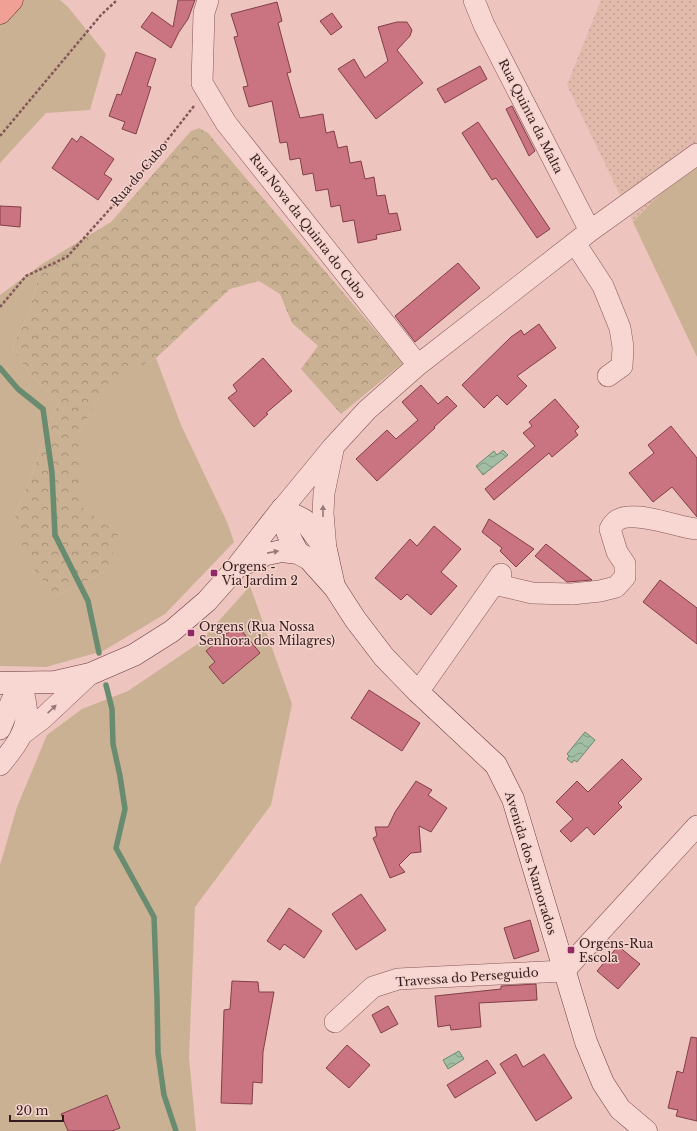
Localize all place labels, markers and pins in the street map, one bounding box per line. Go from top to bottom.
place label: Orgens - Via Jardim 2 [221,559,298,588]
marker: Orgens - Via Jardim 2 [209,568,219,578]
place label: Orgens (Rua Nossa Senhora dos Milagres) [199,619,335,648]
marker: Orgens (Rua Nossa Senhora dos Milagres) [186,628,196,638]
place label: Orgens-Rua Escola [579,936,654,965]
marker: Orgens-Rua Escola [566,945,576,955]

